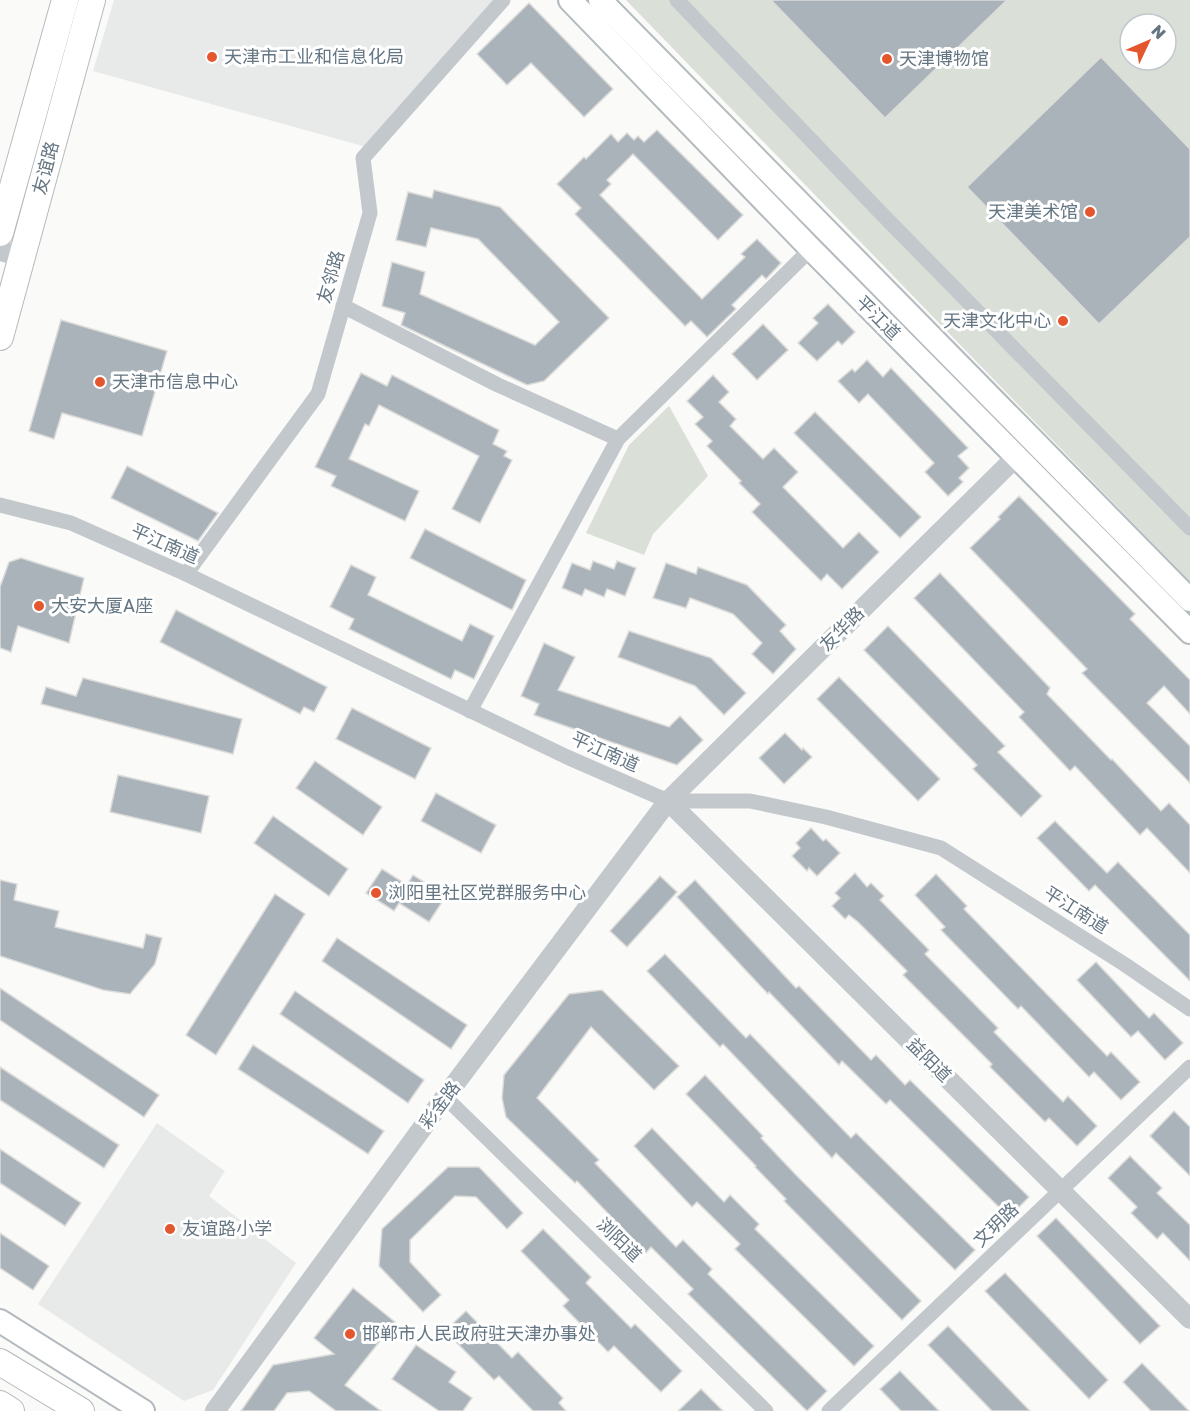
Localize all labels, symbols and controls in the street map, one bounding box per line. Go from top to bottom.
north arrow [1118,12,1178,72]
text: N [1147,20,1170,43]
place label: 天津市工业和信息化局 [224,45,404,67]
place label: 天津博物馆 [899,47,989,69]
marker: 天津市工业和信息化局 [205,50,219,64]
marker: 天津博物馆 [880,52,894,66]
street label: 友谊路 [27,139,63,197]
place label: 天津美术馆 [988,200,1078,222]
marker: 天津美术馆 [1083,205,1097,219]
street label: 友邻路 [312,248,348,306]
street label: 平江道 [852,290,906,344]
place label: 天津文化中心 [943,309,1051,331]
marker: 天津文化中心 [1056,314,1070,328]
place label: 天津市信息中心 [112,370,238,392]
marker: 天津市信息中心 [93,375,107,389]
street label: 平江南道 [128,518,203,568]
place label: 大安大厦A座 [51,594,153,616]
marker: 大安大厦A座 [32,599,46,613]
street label: 友华路 [814,601,868,655]
street label: 平江南道 [568,726,643,776]
place label: 浏阳里社区党群服务中心 [388,881,586,903]
street label: 平江南道 [1040,881,1113,938]
marker: 浏阳里社区党群服务中心 [369,886,383,900]
street label: 益阳道 [903,1032,957,1086]
street label: 彩金路 [414,1076,464,1133]
street label: 文玥路 [968,1198,1022,1251]
street label: 浏阳道 [593,1213,647,1266]
place label: 友谊路小学 [182,1217,272,1239]
marker: 友谊路小学 [163,1222,177,1236]
place label: 邯郸市人民政府驻天津办事处 [362,1322,596,1344]
marker: 邯郸市人民政府驻天津办事处 [343,1327,357,1341]

